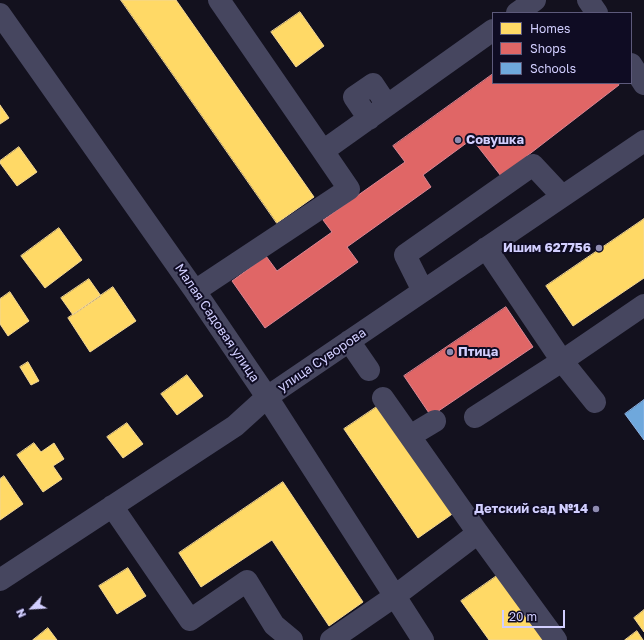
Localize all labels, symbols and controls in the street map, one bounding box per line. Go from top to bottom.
legend [492,12,632,84]
text: Homes [530,21,570,36]
text: Shops [530,41,566,56]
text: Schools [530,61,576,76]
place label: Совушка [466,132,524,148]
marker: Совушка [453,135,463,145]
place label: Ишим 627756 [503,240,591,256]
marker: Ишим 627756 [594,243,604,253]
street label: Малая Садовая улица [172,261,262,385]
street label: улица Суворова [275,325,369,395]
place label: Птица [458,344,498,360]
marker: Птица [445,347,455,357]
place label: Детский сад №14 [474,501,588,517]
marker: Детский сад №14 [591,504,601,514]
north arrow [12,588,52,628]
scale bar [504,602,567,628]
text: N [13,607,28,620]
text: 20 m [509,609,537,624]

